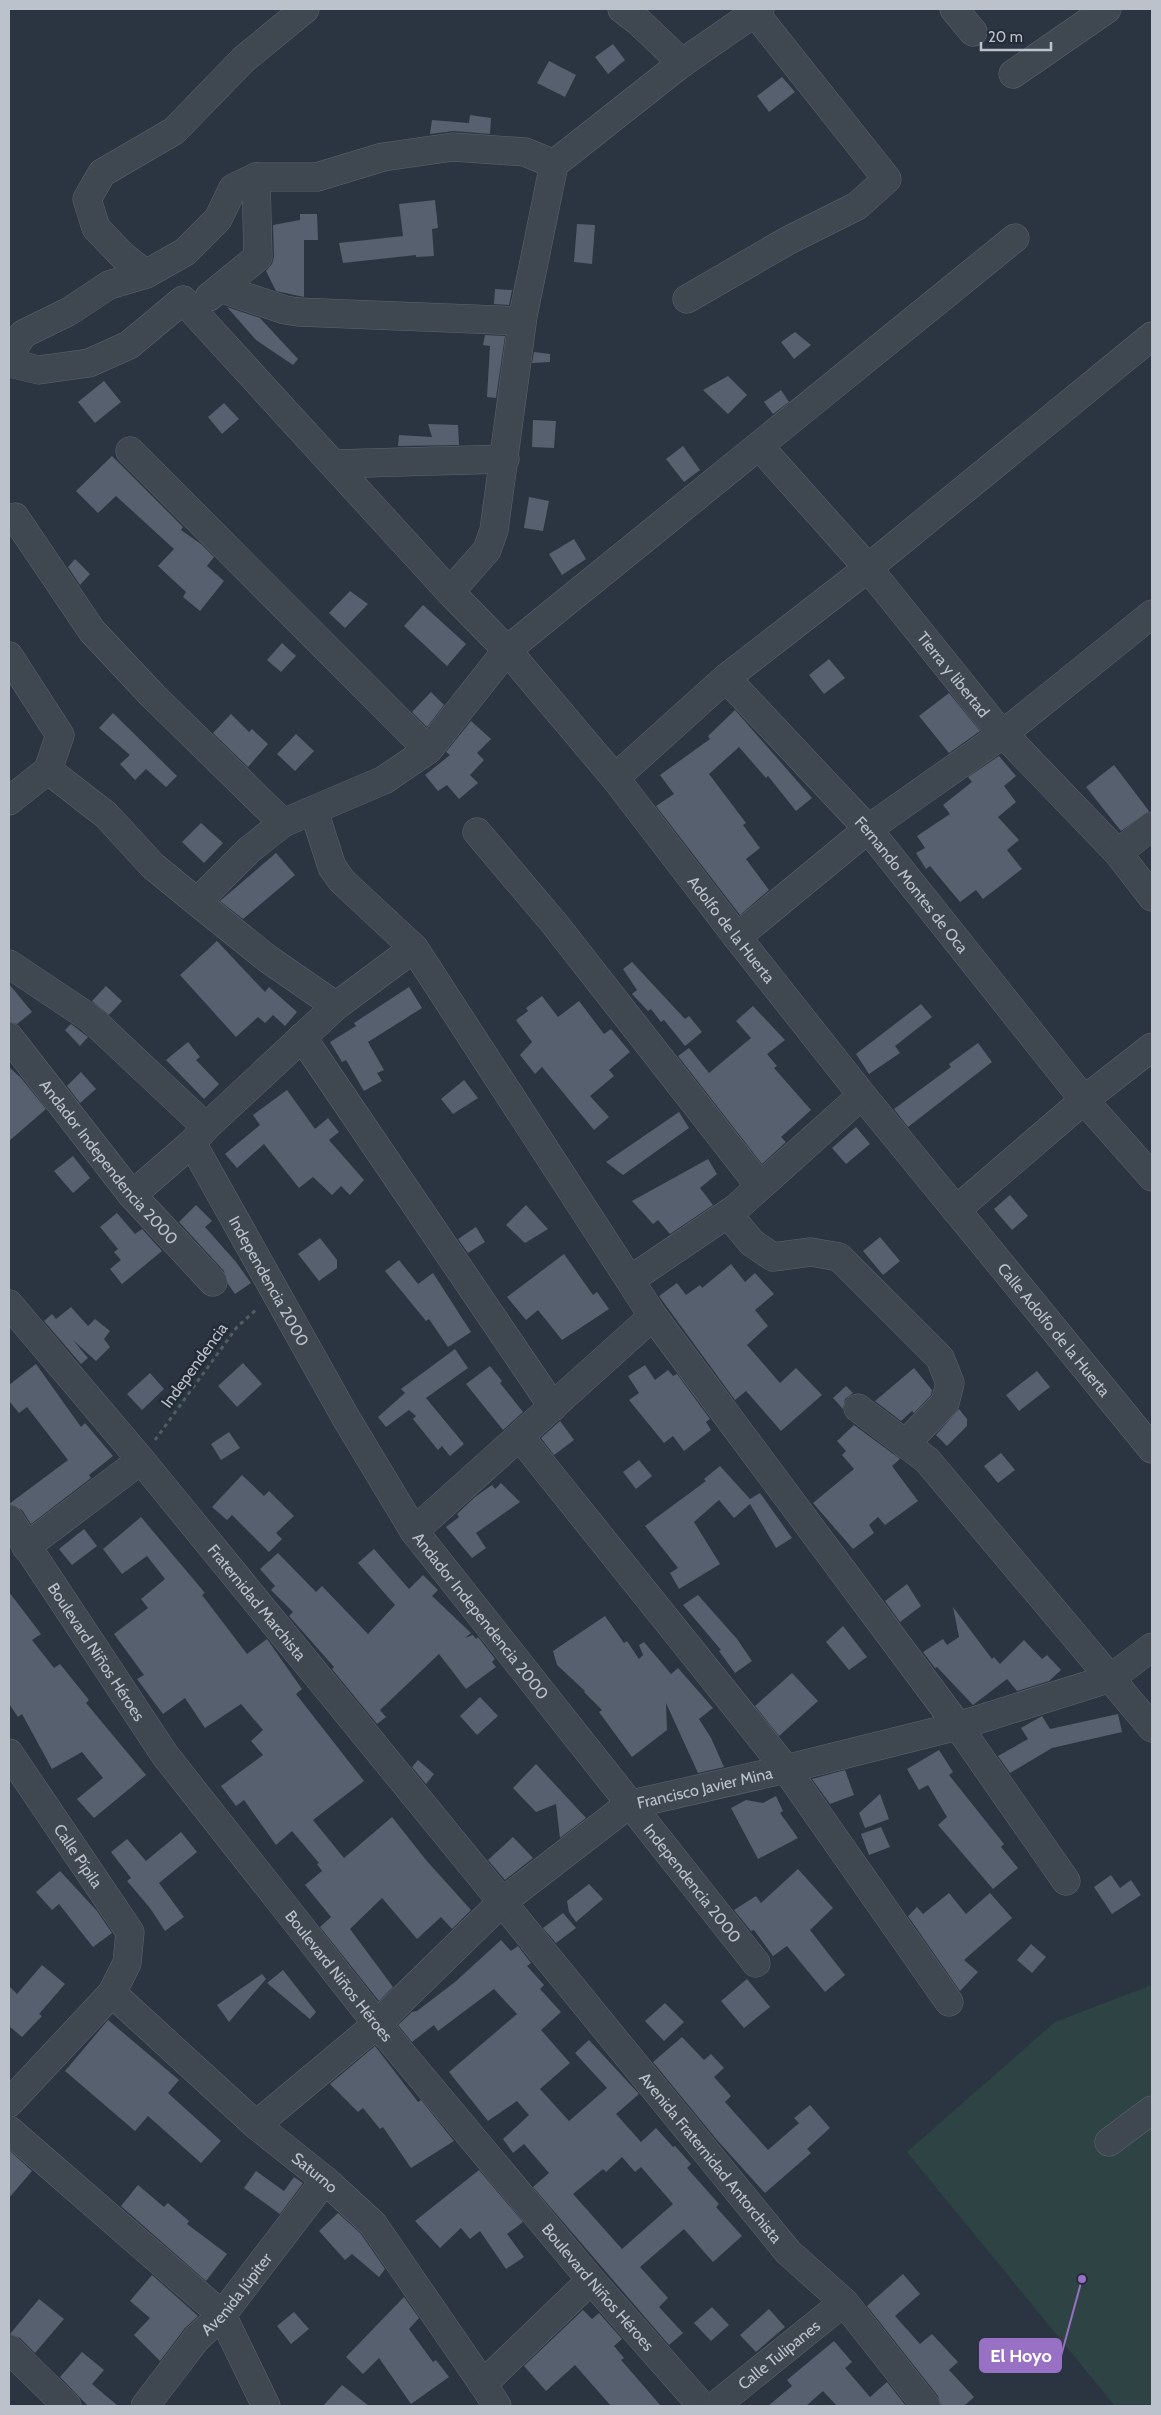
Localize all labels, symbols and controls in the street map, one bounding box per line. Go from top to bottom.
scale bar [981,20,1051,52]
text: 20 m [988,28,1023,46]
street label: Tierra y libertad [913,628,993,721]
street label: Fernando Montes de Oca [851,812,972,957]
street label: Adolfo de la Huerta [684,872,779,987]
street label: Andador Independencia 2000 [36,1076,182,1248]
street label: Independencia 2000 [225,1213,313,1349]
street label: Calle Adolfo de la Huerta [993,1259,1114,1401]
street label: Independencia [157,1319,232,1411]
street label: Andador Independencia 2000 [409,1529,553,1703]
street label: Fraternidad Marchista [204,1540,310,1665]
street label: Boulevard Niños Héroes [44,1579,149,1725]
street label: Francisco Javier Mina [635,1763,775,1813]
street label: Calle Pípila [50,1820,107,1892]
street label: Independencia 2000 [640,1820,745,1946]
street label: Boulevard Niños Héroes [281,1907,397,2046]
street label: Avenida Fraternidad Antorchista [635,2069,786,2247]
street label: Saturno [288,2148,342,2197]
street label: Boulevard Niños Héroes [538,2220,658,2355]
street label: Avenida Júpiter [197,2248,277,2339]
street label: Calle Tulipanes [734,2316,824,2394]
callout: El Hoyo [980,2339,1061,2372]
text: El Hoyo [990,2345,1052,2367]

